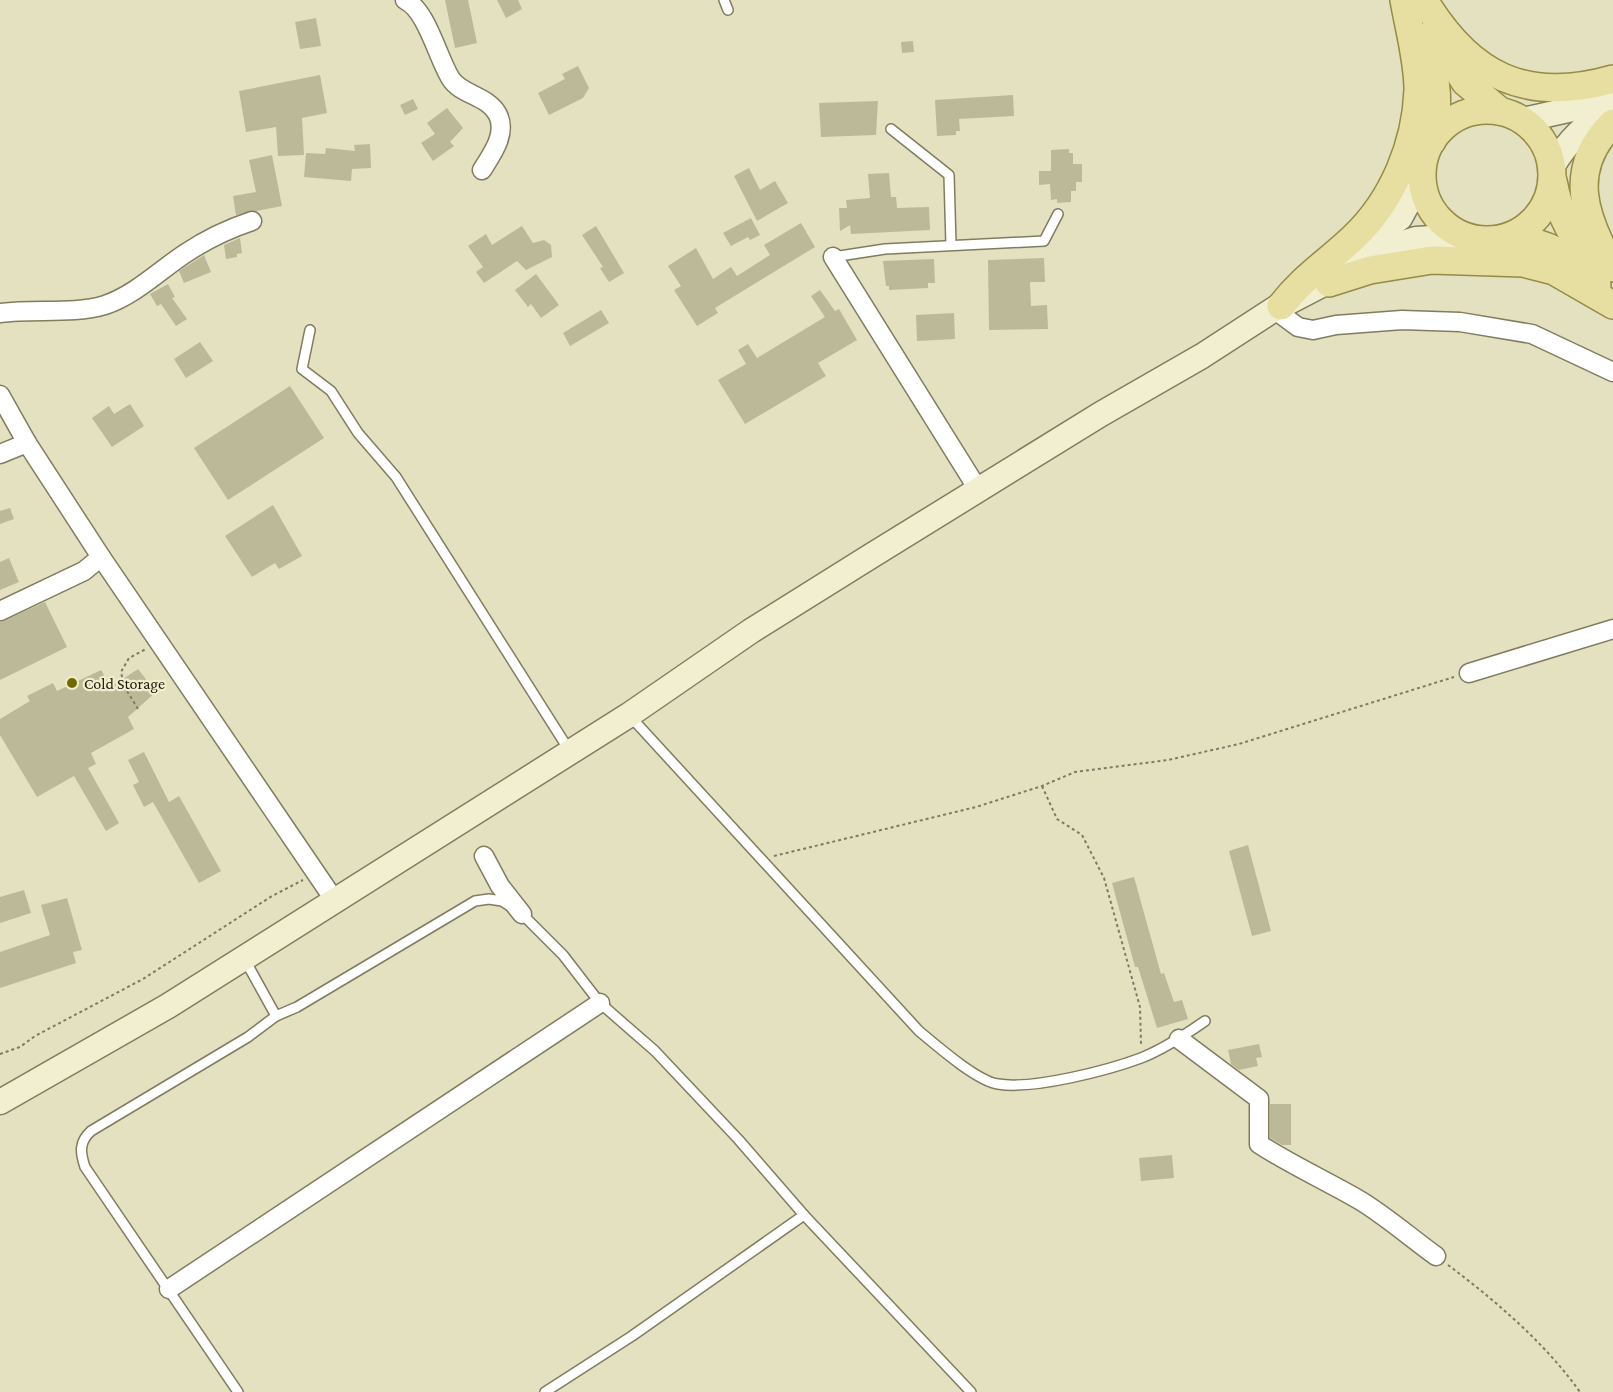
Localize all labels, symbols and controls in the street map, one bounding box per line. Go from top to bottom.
place label: Cold Storage [84,675,165,693]
marker: Cold Storage [65,676,79,690]

